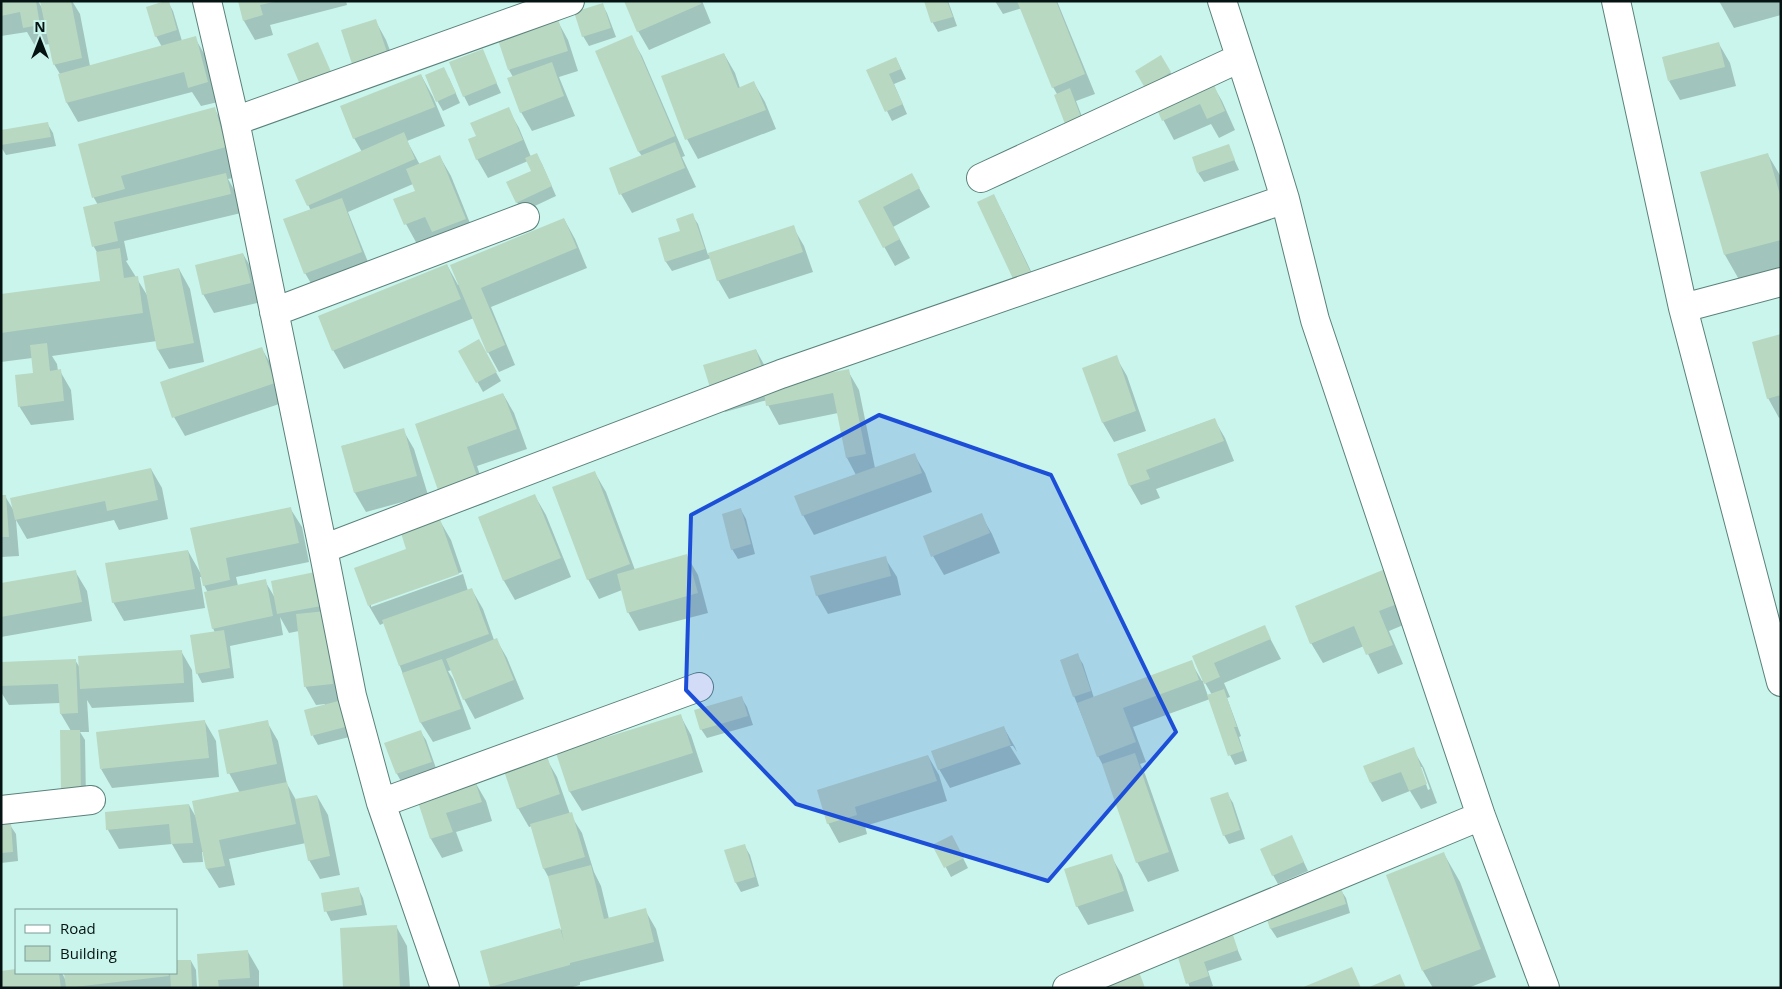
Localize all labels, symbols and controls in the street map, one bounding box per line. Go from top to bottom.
north arrow [15,15,65,65]
text: N [34,17,46,36]
legend [15,909,178,974]
text: Road [60,918,96,938]
text: Building [60,943,117,963]

